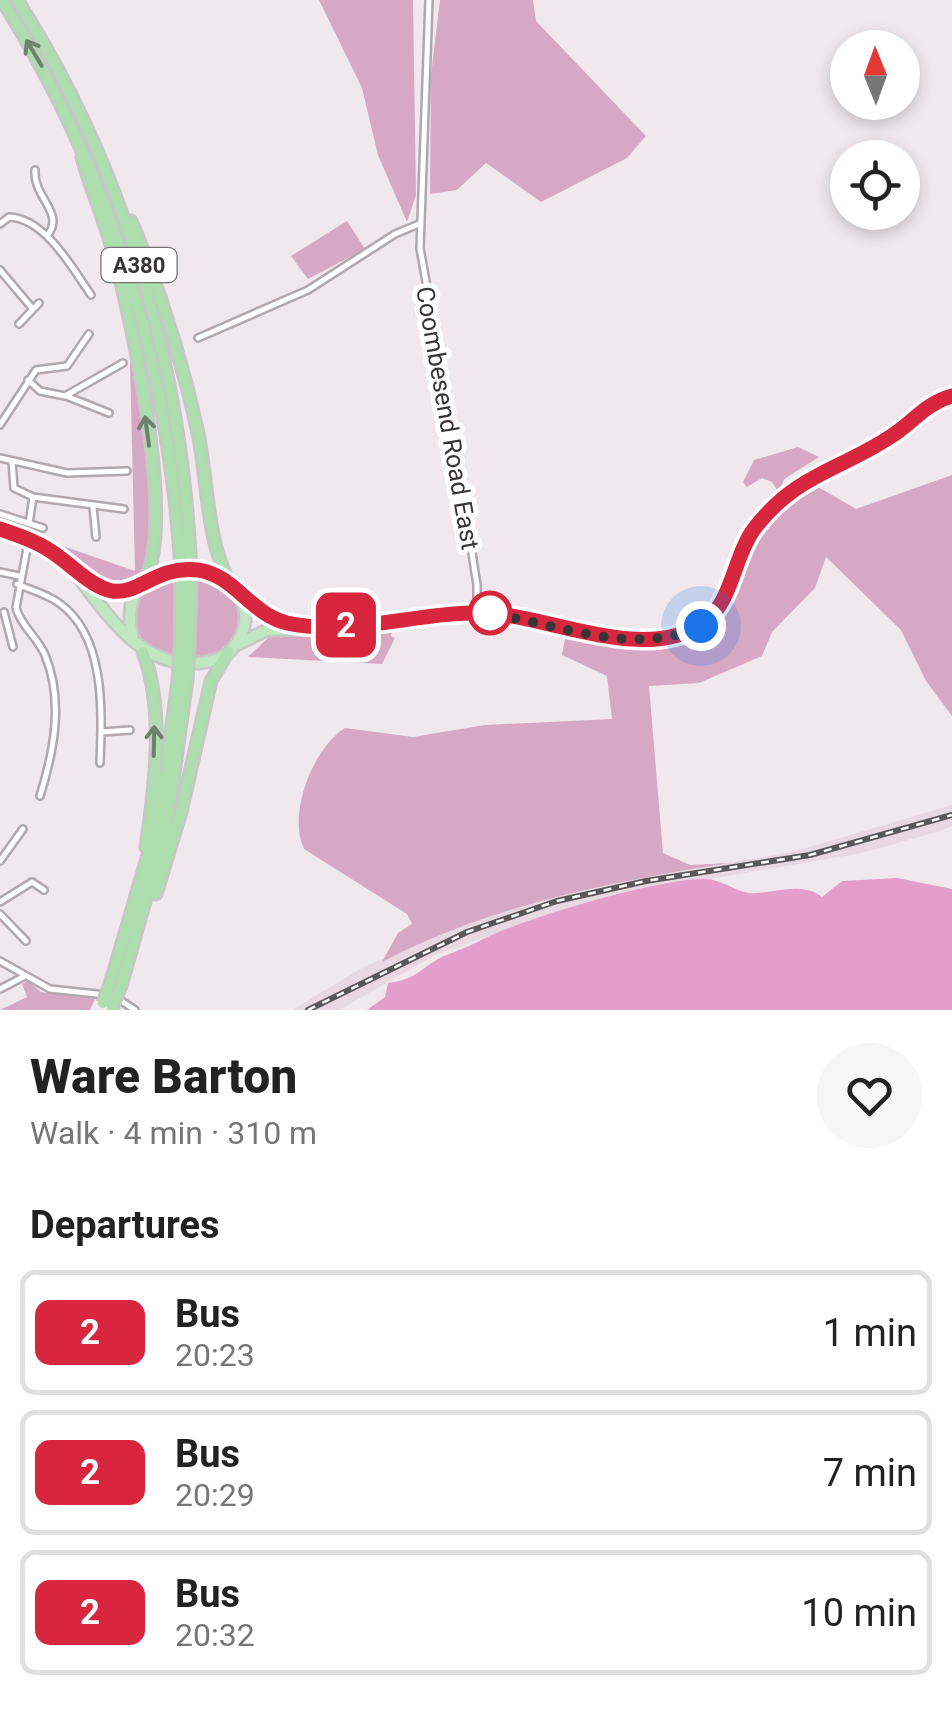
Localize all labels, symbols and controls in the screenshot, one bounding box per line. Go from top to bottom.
north arrow [830,30,920,120]
map controls [830,30,920,230]
one-way arrow [24,39,44,68]
button: locate [830,140,920,230]
road number: A380 [102,248,176,282]
street label: Coombesend Road East [410,284,485,552]
one-way arrow [137,415,155,447]
line badge: 2 [314,592,378,658]
unlabelled marker [469,592,511,634]
your location [676,601,726,651]
text: 2 [336,605,356,646]
one-way arrow [144,726,163,758]
button: heart [817,1043,922,1148]
text: Ware Barton [30,1048,297,1105]
text: Walk · 4 min · 310 m [30,1114,317,1152]
text: Departures [30,1203,220,1247]
text: Bus [175,1292,240,1336]
text: 1 min [823,1311,917,1355]
text: 2 [80,1312,100,1353]
text: 20:23 [175,1336,255,1374]
text: Bus [175,1432,240,1476]
text: 7 min [823,1451,917,1495]
text: 2 [80,1452,100,1493]
text: 20:29 [175,1476,255,1514]
text: Bus [175,1572,240,1616]
text: 10 min [801,1591,917,1635]
text: 2 [80,1592,100,1633]
text: 20:32 [175,1616,255,1654]

